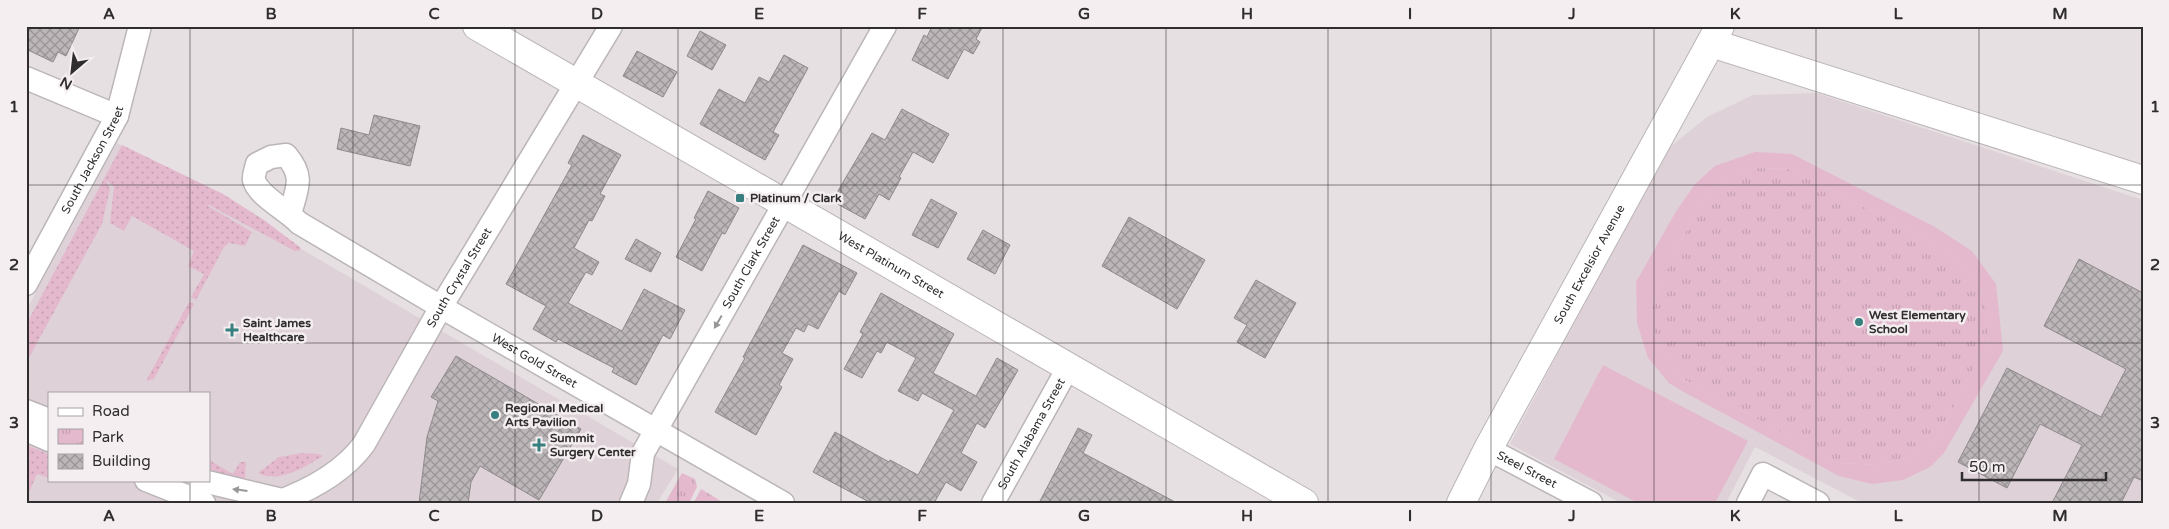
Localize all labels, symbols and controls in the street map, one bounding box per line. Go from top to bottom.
text: A [103,4,115,24]
text: B [265,4,277,24]
text: C [428,4,440,24]
text: D [591,4,603,24]
text: E [754,4,764,24]
text: F [917,4,927,24]
text: G [1078,4,1090,24]
text: H [1241,4,1253,24]
text: I [1408,4,1412,24]
text: J [1567,4,1576,24]
text: K [1730,4,1741,24]
text: L [1893,4,1903,24]
text: M [2052,4,2068,24]
north arrow [48,48,98,98]
text: N [57,73,75,93]
text: 1 [9,97,19,117]
text: 1 [2150,97,2160,117]
street label: South Jackson Street [58,104,126,216]
place label: Platinum / Clark [750,191,842,205]
marker: Platinum / Clark [734,192,746,204]
street label: South Excelsior Avenue [1551,202,1628,326]
street label: South Clark Street [719,213,783,311]
street label: South Crystal Street [424,225,495,330]
street label: West Platinum Street [836,229,947,301]
text: 2 [9,255,19,275]
text: 2 [2150,255,2160,275]
place label: West Elementary School [1869,308,1966,336]
one-way arrow [713,315,722,328]
place label: Saint James Healthcare [243,316,311,344]
marker: West Elementary School [1853,316,1865,328]
marker: Saint James Healthcare [225,323,239,337]
street label: West Gold Street [489,331,580,391]
street label: South Alabama Street [995,375,1068,492]
legend [48,392,210,482]
place label: Regional Medical Arts Pavilion [505,401,603,429]
text: Road [92,402,130,420]
marker: Regional Medical Arts Pavilion [489,409,501,421]
text: 3 [9,413,19,433]
text: 3 [2150,413,2160,433]
text: Park [92,428,124,446]
place label: Summit Surgery Center [550,431,636,460]
marker: Summit Surgery Center [532,438,546,452]
street label: Steel Street [1495,448,1560,491]
scale bar [1962,449,2105,481]
text: Building [92,452,151,470]
text: 50 m [1969,458,2006,476]
one-way arrow [232,486,248,494]
text: A [103,506,115,526]
text: B [265,506,277,526]
text: C [428,506,440,526]
text: D [591,506,603,526]
text: E [754,506,764,526]
text: F [917,506,927,526]
text: G [1078,506,1090,526]
text: H [1241,506,1253,526]
text: I [1408,506,1412,526]
text: J [1567,506,1576,526]
text: K [1730,506,1741,526]
text: L [1893,506,1903,526]
text: M [2052,506,2068,526]

